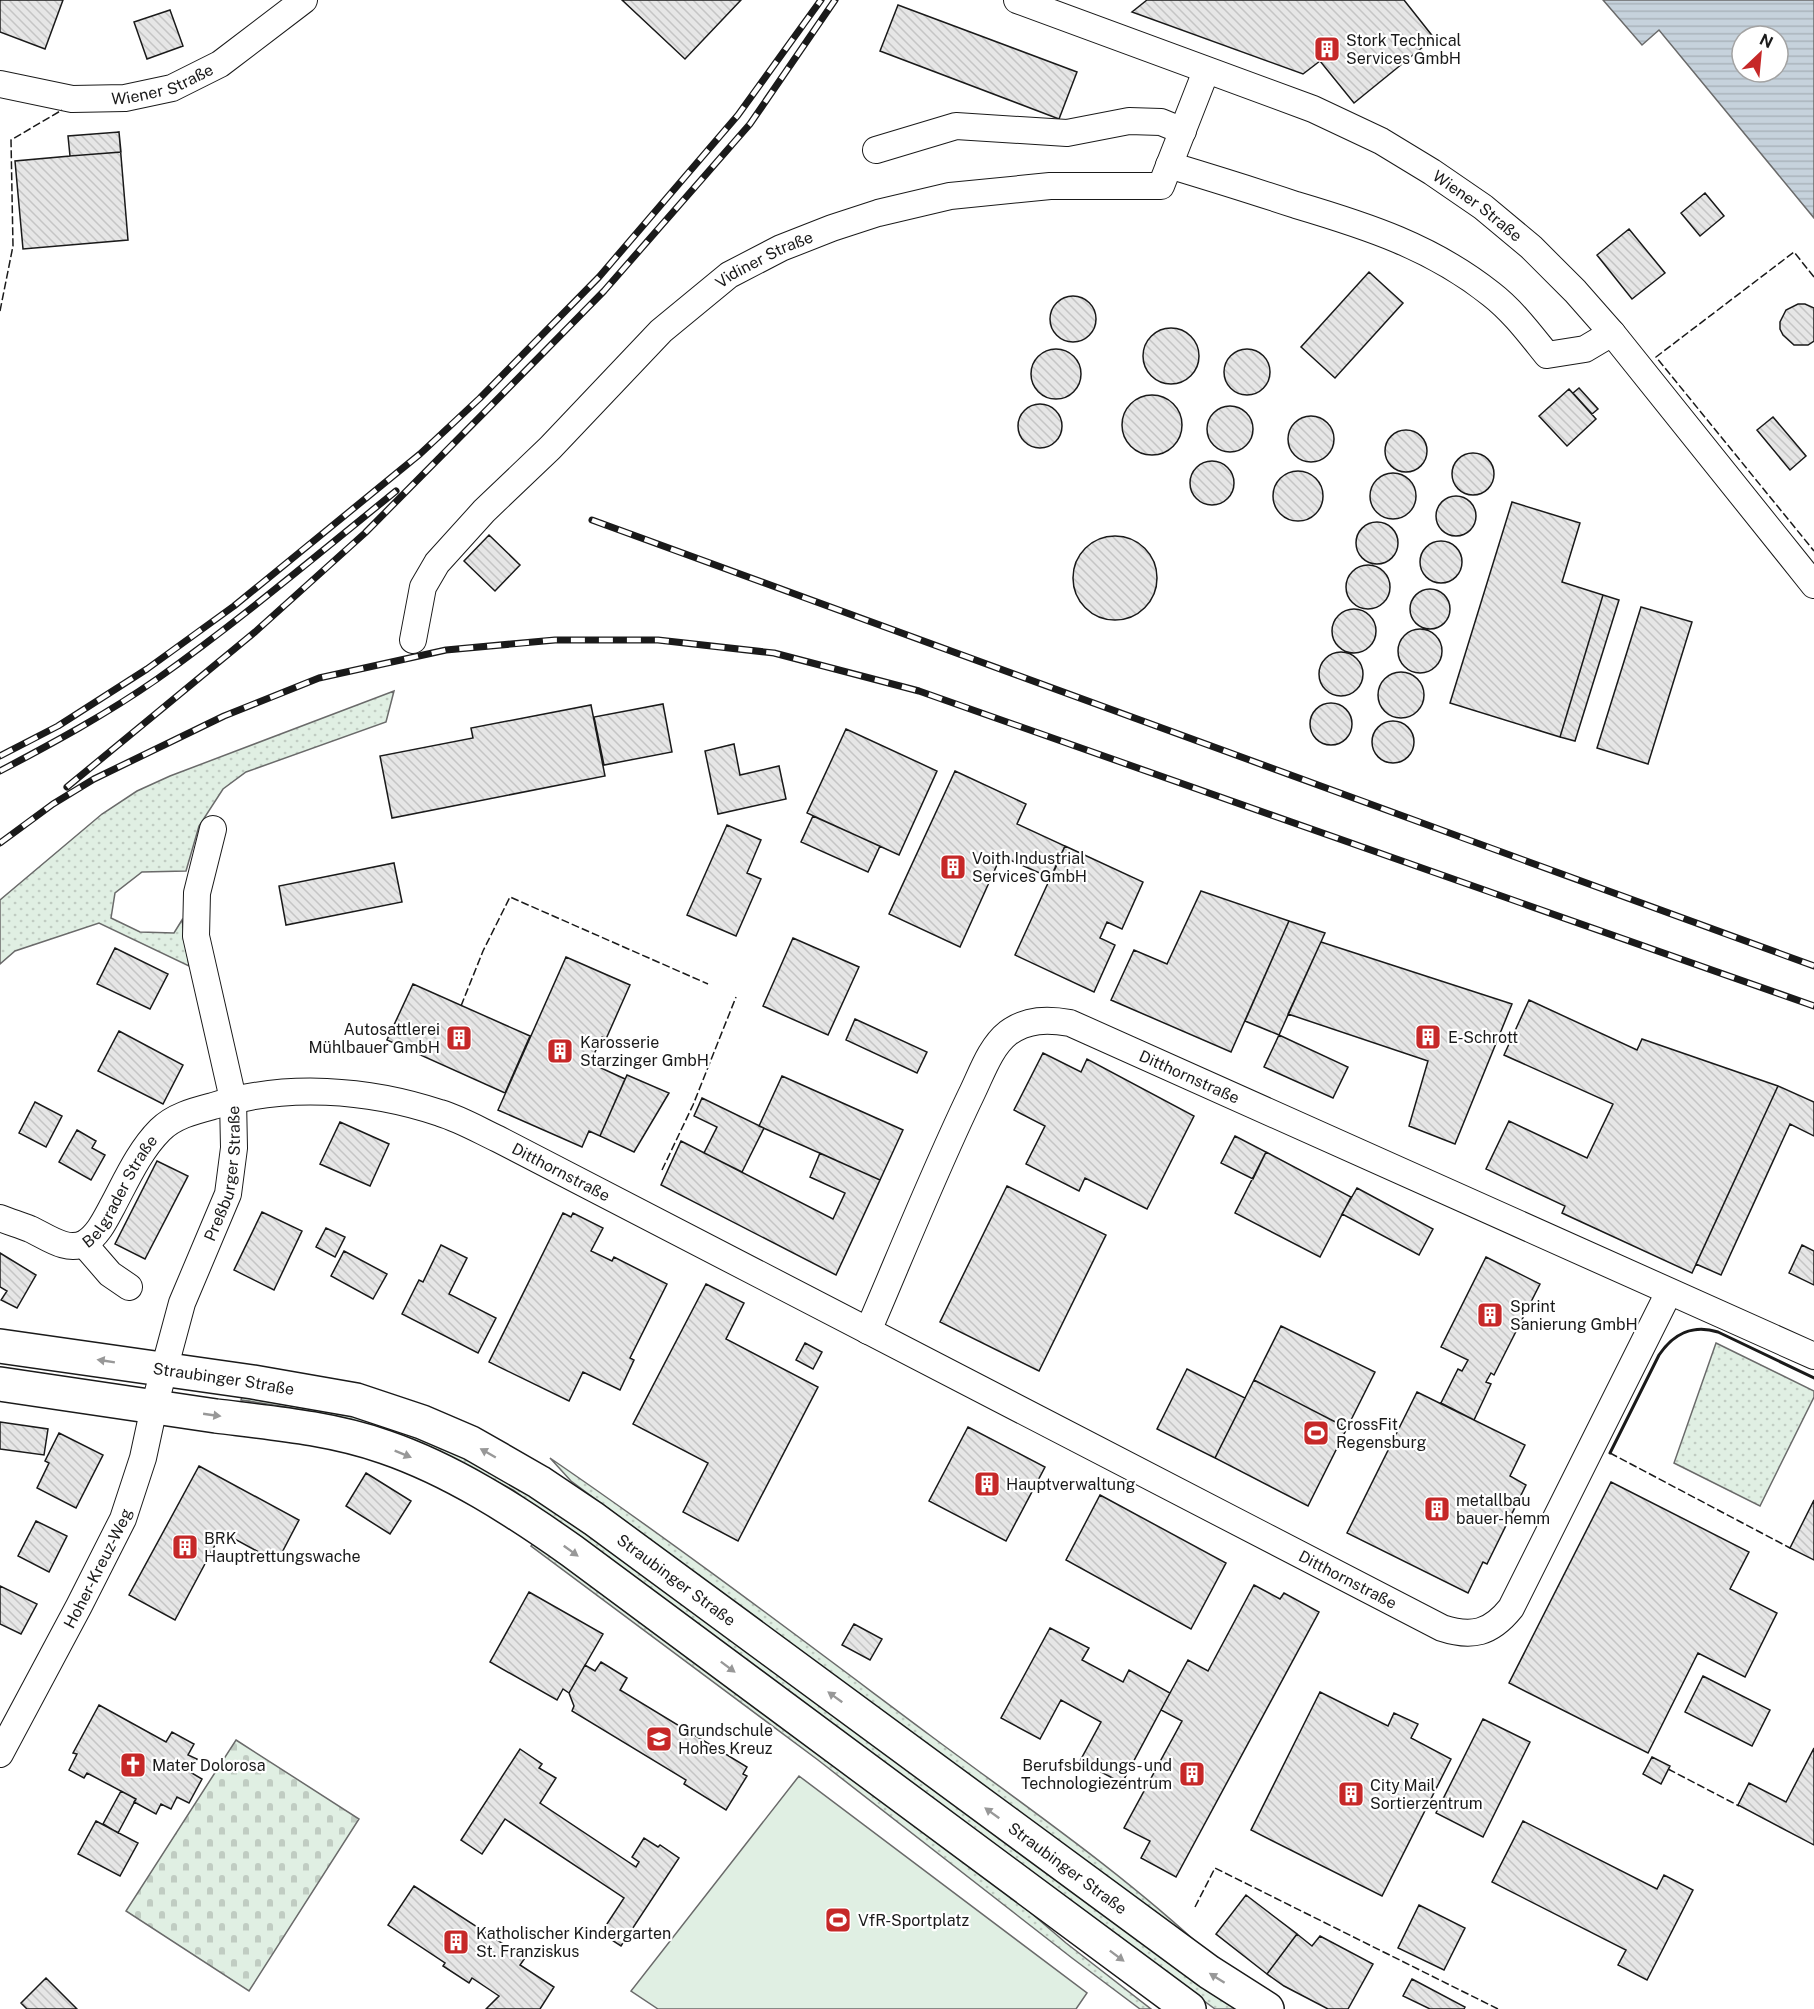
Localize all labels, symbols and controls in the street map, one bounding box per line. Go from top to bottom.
north arrow [1730,24,1790,84]
text: N [1757,30,1776,52]
place label: Stork Technical Services GmbH [1346,31,1461,68]
building icon: Stork Technical Services GmbH [1312,34,1342,64]
street label: Wiener Straße [111,60,217,108]
street label: Wiener Straße [1429,166,1526,246]
street label: Vidiner Straße [712,227,816,292]
place label: Voith Industrial Services GmbH [972,849,1087,886]
building icon: Voith Industrial Services GmbH [938,852,968,882]
place label: Autosattlerei Mühlbauer GmbH [308,1020,440,1057]
building icon: E-Schrott [1413,1022,1443,1052]
building icon: Autosattlerei Mühlbauer GmbH [444,1023,474,1053]
place label: E-Schrott [1448,1028,1518,1047]
place label: Karosserie Starzinger GmbH [580,1033,709,1070]
building icon: Karosserie Starzinger GmbH [545,1036,575,1066]
street label: Ditthornstraße [1136,1046,1242,1108]
street label: Preßburger Straße [200,1105,244,1244]
street label: Belgrader Straße [79,1131,161,1252]
street label: Ditthornstraße [509,1139,613,1205]
place label: Sprint Sanierung GmbH [1510,1297,1638,1334]
building icon: Sprint Sanierung GmbH [1475,1300,1505,1330]
one-way arrow [96,1356,115,1365]
street label: Straubinger Straße [152,1359,296,1399]
one-way arrow [203,1410,222,1420]
place label: CrossFit Regensburg [1336,1415,1426,1452]
sports icon: CrossFit Regensburg [1301,1418,1331,1448]
one-way arrow [479,1448,496,1458]
one-way arrow [394,1449,412,1459]
building icon: Hauptverwaltung [972,1469,1002,1499]
place label: Hauptverwaltung [1006,1475,1135,1494]
place label: metallbau bauer-hemm [1456,1491,1550,1528]
building icon: metallbau bauer-hemm [1422,1494,1452,1524]
street label: Hoher-Kreuz-Weg [60,1506,136,1632]
place label: BRK Hauptrettungswache [204,1529,361,1566]
street label: Straubinger Straße [613,1530,739,1630]
building icon: BRK Hauptrettungswache [170,1532,200,1562]
one-way arrow [564,1544,579,1556]
street label: Ditthornstraße [1295,1546,1400,1613]
one-way arrow [720,1660,736,1673]
one-way arrow [828,1691,844,1703]
place label: Grundschule Hohes Kreuz [678,1721,773,1758]
school or university icon: Grundschule Hohes Kreuz [644,1724,674,1754]
church icon: Mater Dolorosa [118,1750,148,1780]
place label: Mater Dolorosa [152,1756,266,1775]
place label: Berufsbildungs- und Technologiezentrum [1021,1756,1172,1793]
building icon: Berufsbildungs- und Technologiezentrum [1177,1759,1207,1789]
place label: City Mail Sortierzentrum [1370,1776,1483,1813]
building icon: City Mail Sortierzentrum [1336,1779,1366,1809]
one-way arrow [985,1807,1001,1819]
street label: Straubinger Straße [1004,1818,1130,1918]
sports icon: VfR-Sportplatz [823,1905,853,1935]
place label: VfR-Sportplatz [858,1911,970,1930]
place label: Katholischer Kindergarten St. Franziskus [476,1924,671,1961]
building icon: Katholischer Kindergarten St. Franziskus [441,1927,471,1957]
one-way arrow [1110,1949,1125,1961]
one-way arrow [1209,1972,1226,1983]

